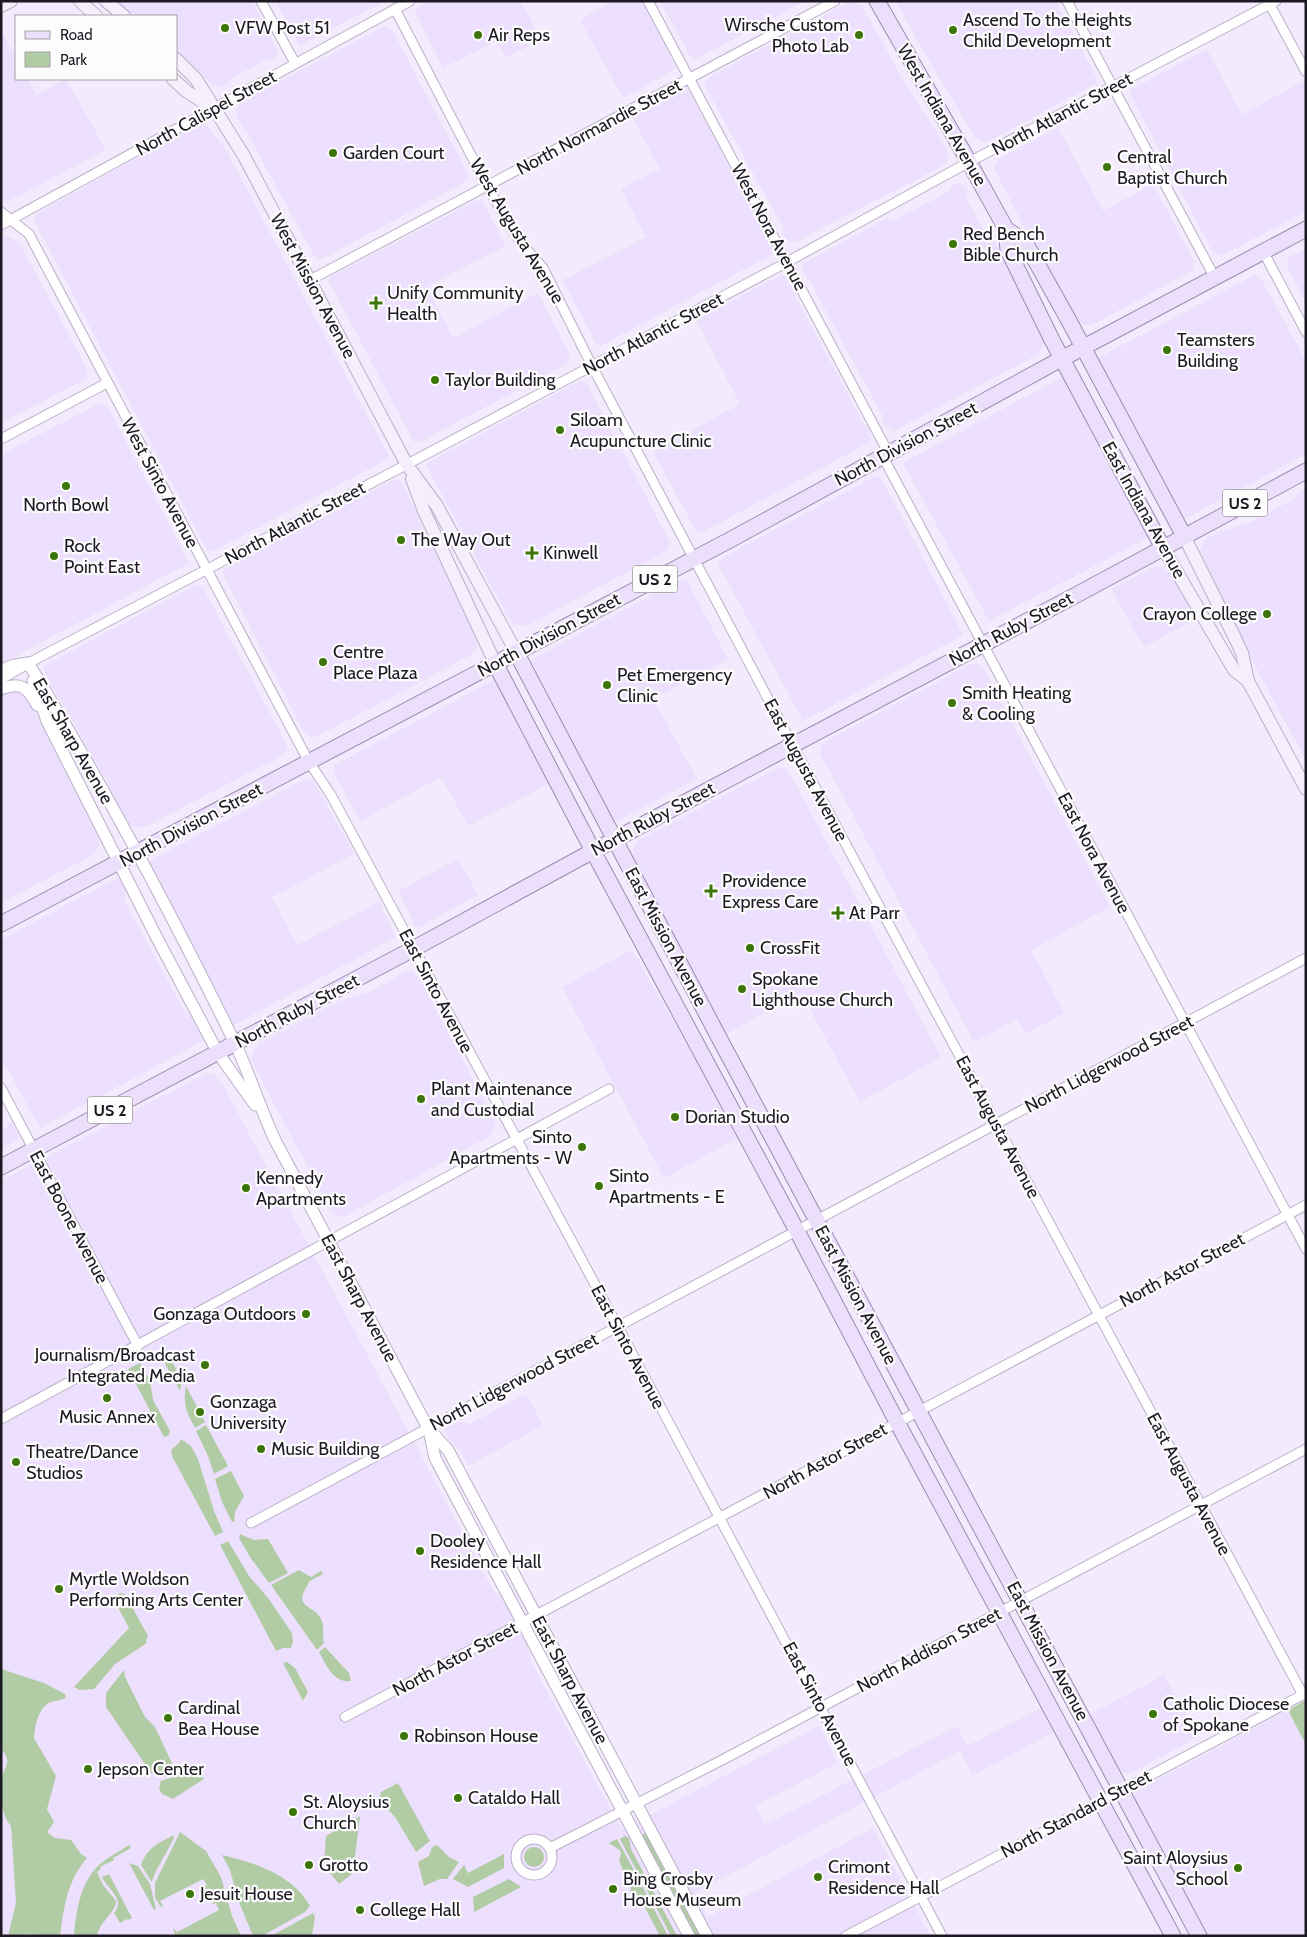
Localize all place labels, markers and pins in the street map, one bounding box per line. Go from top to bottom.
place label: Ascend To the Heights Child Development [963,9,1132,52]
place label: Wirsche Custom Photo Lab [725,14,849,57]
place label: VFW Post 51 [235,17,330,39]
marker: VFW Post 51 [219,22,231,34]
place label: Air Reps [488,24,550,46]
marker: Ascend To the Heights Child Development [947,24,959,36]
marker: Air Reps [472,29,484,41]
marker: Wirsche Custom Photo Lab [853,29,865,41]
place label: Garden Court [343,142,444,164]
place label: Central Baptist Church [1117,146,1227,189]
marker: Garden Court [327,147,339,159]
marker: Central Baptist Church [1101,161,1113,173]
place label: Red Bench Bible Church [963,223,1059,266]
marker: Red Bench Bible Church [947,238,959,250]
place label: Unify Community Health [387,282,524,325]
marker: Unify Community Health [369,296,383,310]
place label: Teamsters Building [1177,329,1255,372]
marker: Teamsters Building [1161,344,1173,356]
place label: Taylor Building [445,369,557,391]
marker: Taylor Building [429,374,441,386]
place label: Siloam Acupuncture Clinic [570,409,712,452]
marker: Siloam Acupuncture Clinic [554,424,566,436]
marker: North Bowl [60,480,72,492]
place label: North Bowl [23,494,110,516]
place label: The Way Out [411,529,511,551]
marker: The Way Out [395,534,407,546]
place label: Rock Point East [64,535,140,578]
place label: Kinwell [543,542,599,564]
marker: Kinwell [525,546,539,560]
marker: Rock Point East [48,550,60,562]
place label: Crayon College [1143,603,1257,625]
marker: Crayon College [1261,608,1273,620]
place label: Centre Place Plaza [333,641,418,684]
marker: Centre Place Plaza [317,656,329,668]
place label: Pet Emergency Clinic [617,664,732,707]
marker: Pet Emergency Clinic [601,679,613,691]
place label: Smith Heating & Cooling [962,682,1072,725]
marker: Smith Heating & Cooling [946,697,958,709]
place label: Providence Express Care [722,870,819,913]
marker: Providence Express Care [704,884,718,898]
place label: At Parr [849,902,900,924]
marker: At Parr [831,906,845,920]
place label: CrossFit [760,937,820,959]
marker: CrossFit [744,942,756,954]
place label: Spokane Lighthouse Church [752,968,893,1011]
marker: Spokane Lighthouse Church [736,983,748,995]
place label: Plant Maintenance and Custodial [431,1078,572,1121]
marker: Plant Maintenance and Custodial [415,1093,427,1105]
place label: Dorian Studio [685,1106,790,1128]
marker: Dorian Studio [669,1111,681,1123]
place label: Sinto Apartments - W [449,1126,572,1169]
marker: Sinto Apartments - W [576,1141,588,1153]
place label: Sinto Apartments - E [609,1165,725,1208]
place label: Kennedy Apartments [256,1167,346,1210]
marker: Sinto Apartments - E [593,1180,605,1192]
marker: Kennedy Apartments [240,1182,252,1194]
place label: Gonzaga Outdoors [153,1303,296,1325]
marker: Gonzaga Outdoors [300,1308,312,1320]
place label: Journalism/Broadcast Integrated Media [34,1344,195,1387]
marker: Journalism/Broadcast Integrated Media [199,1359,211,1371]
place label: Gonzaga University [210,1391,287,1434]
marker: Music Annex [101,1392,113,1404]
place label: Music Annex [59,1406,156,1428]
marker: Gonzaga University [194,1406,206,1418]
place label: Music Building [271,1438,380,1460]
place label: Theatre/Dance Studios [26,1441,138,1484]
marker: Music Building [255,1443,267,1455]
marker: Theatre/Dance Studios [10,1456,22,1468]
place label: Dooley Residence Hall [430,1530,542,1573]
marker: Dooley Residence Hall [414,1545,426,1557]
place label: Myrtle Woldson Performing Arts Center [69,1568,244,1611]
marker: Myrtle Woldson Performing Arts Center [53,1583,65,1595]
place label: Catholic Diocese of Spokane [1163,1693,1289,1736]
place label: Cardinal Bea House [178,1697,259,1740]
marker: Catholic Diocese of Spokane [1147,1708,1159,1720]
marker: Cardinal Bea House [162,1712,174,1724]
place label: Robinson House [414,1725,538,1747]
marker: Robinson House [398,1730,410,1742]
place label: Jepson Center [97,1758,204,1780]
marker: Jepson Center [82,1763,94,1775]
place label: Cataldo Hall [468,1787,561,1809]
place label: St. Aloysius Church [303,1791,389,1834]
marker: Cataldo Hall [452,1792,464,1804]
marker: St. Aloysius Church [287,1806,299,1818]
place label: Saint Aloysius School [1123,1847,1229,1890]
place label: Grotto [319,1854,368,1876]
place label: Crimont Residence Hall [828,1856,940,1899]
marker: Grotto [303,1859,315,1871]
marker: Saint Aloysius School [1232,1862,1244,1874]
place label: Bing Crosby House Museum [623,1868,741,1911]
marker: Crimont Residence Hall [812,1871,824,1883]
place label: Jesuit House [199,1883,293,1905]
marker: Bing Crosby House Museum [607,1883,619,1895]
marker: Jesuit House [184,1888,196,1900]
place label: College Hall [370,1899,461,1921]
marker: College Hall [354,1904,366,1916]

